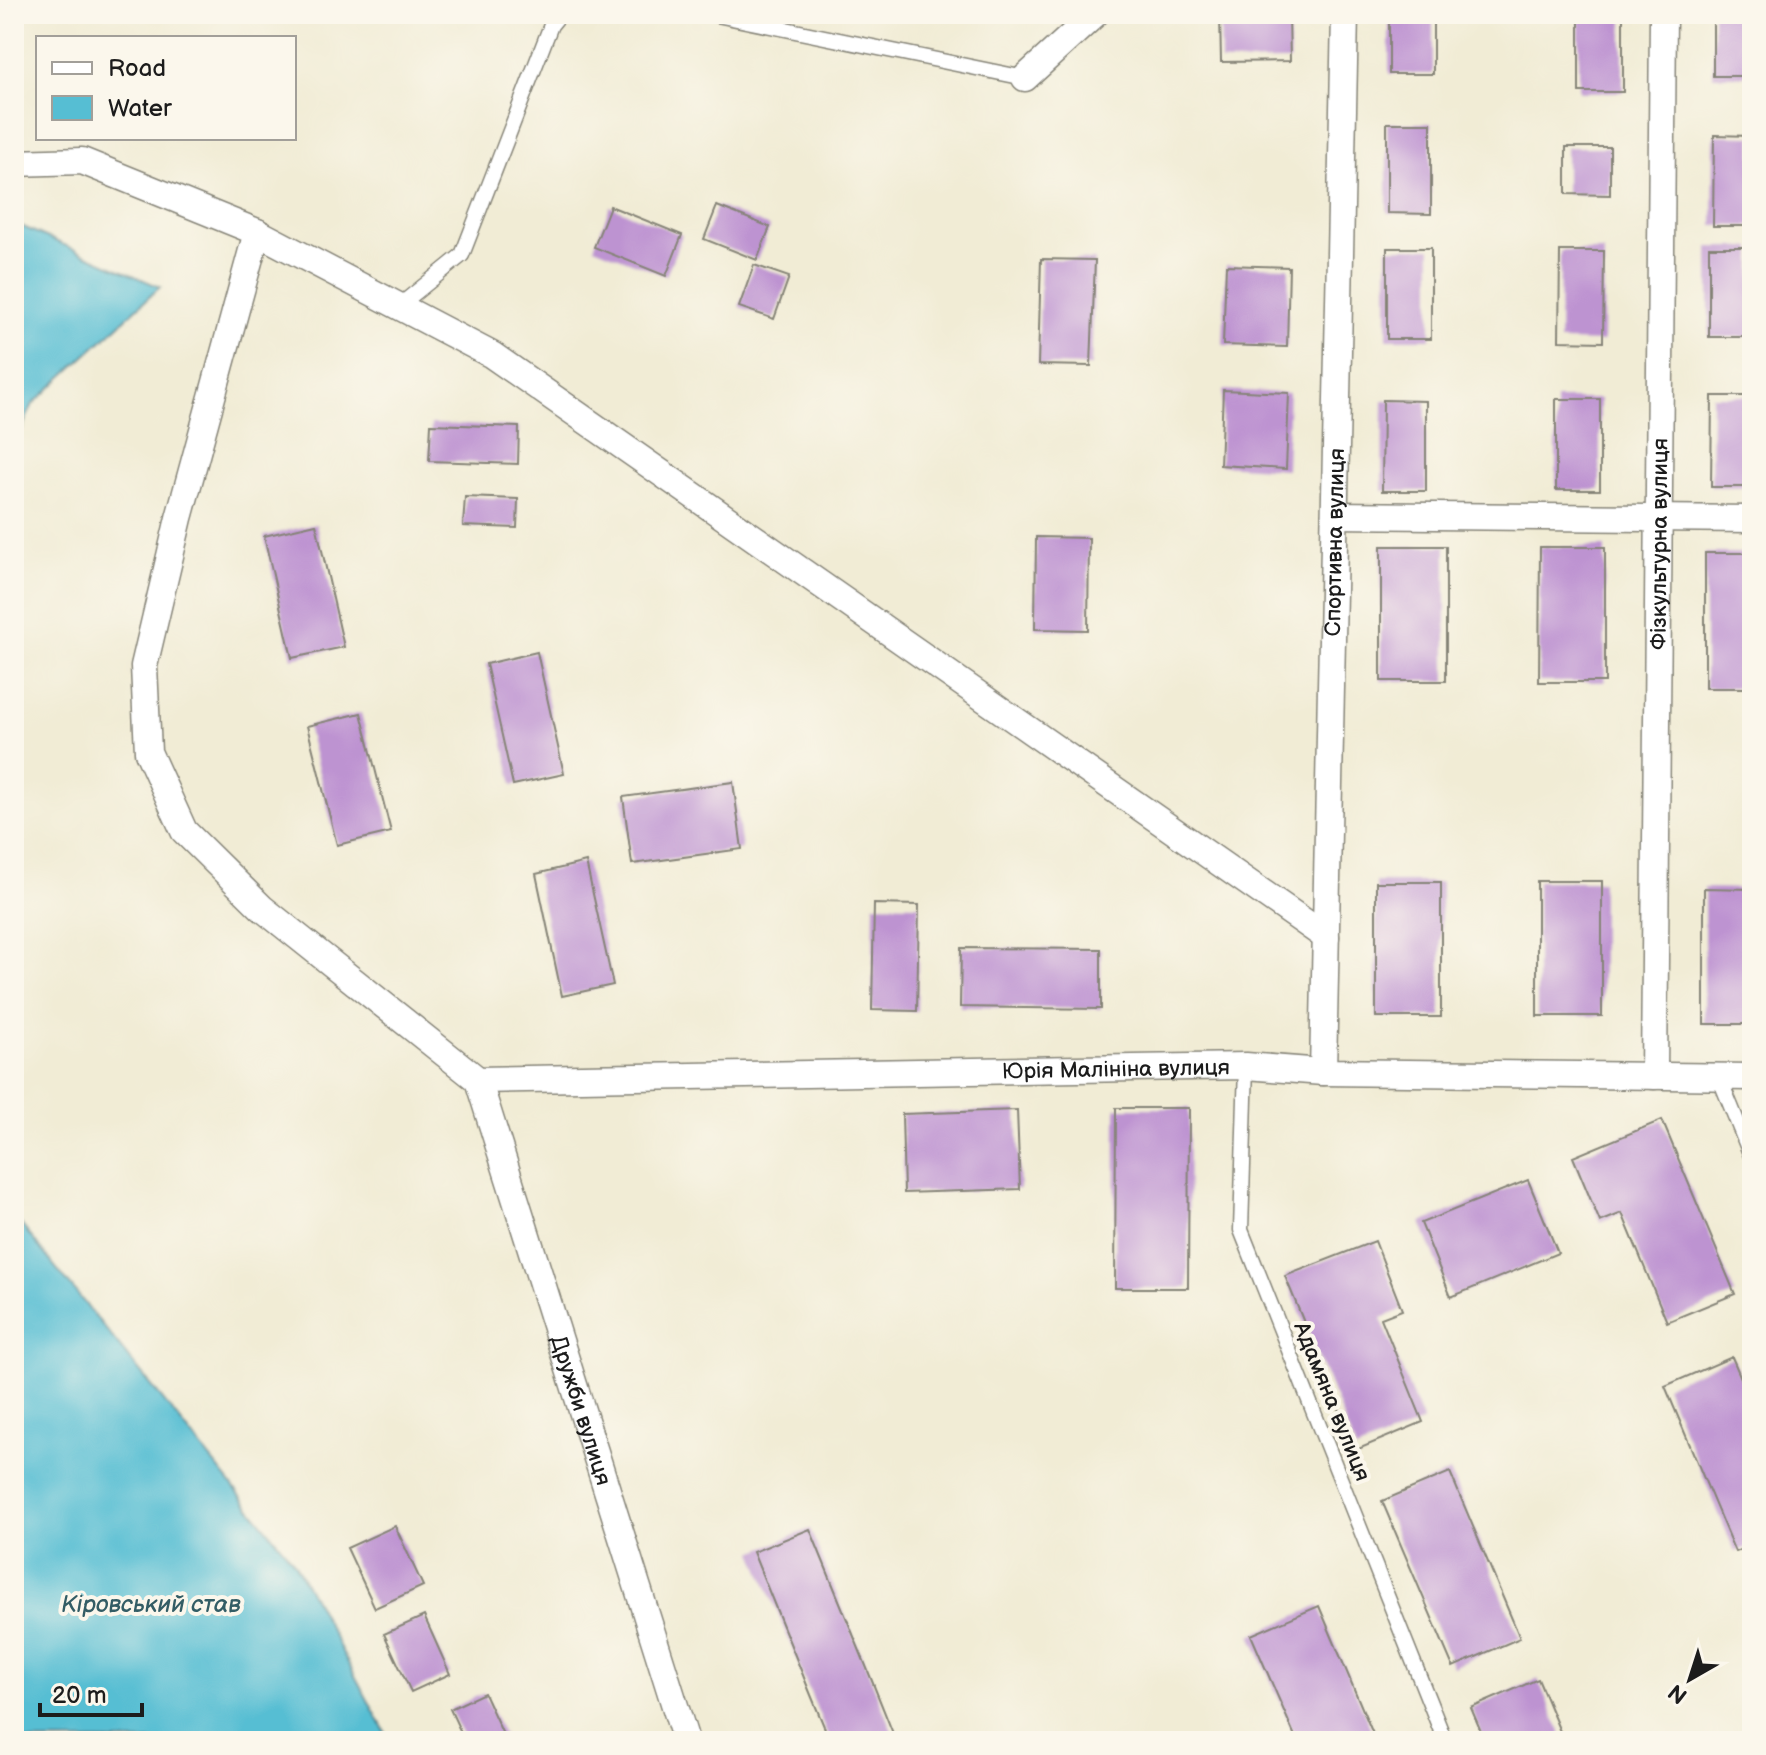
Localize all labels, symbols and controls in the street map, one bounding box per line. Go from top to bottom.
legend [36,36,296,140]
text: Road [108,54,166,83]
text: Water [108,94,172,123]
street label: Фiзкультурна вулиця [1646,438,1674,650]
street label: Спортивна вулиця [1320,448,1351,637]
street label: Юрія Малініна вулиця [1002,1054,1230,1085]
street label: Адамяна вулиця [1287,1317,1376,1485]
street label: Дружби вулиця [544,1332,617,1489]
water label: Кіровський став [61,1590,241,1619]
north arrow [1650,1639,1730,1719]
scale bar [40,1667,142,1717]
text: N [1663,1678,1693,1709]
text: 20 m [52,1681,107,1710]

